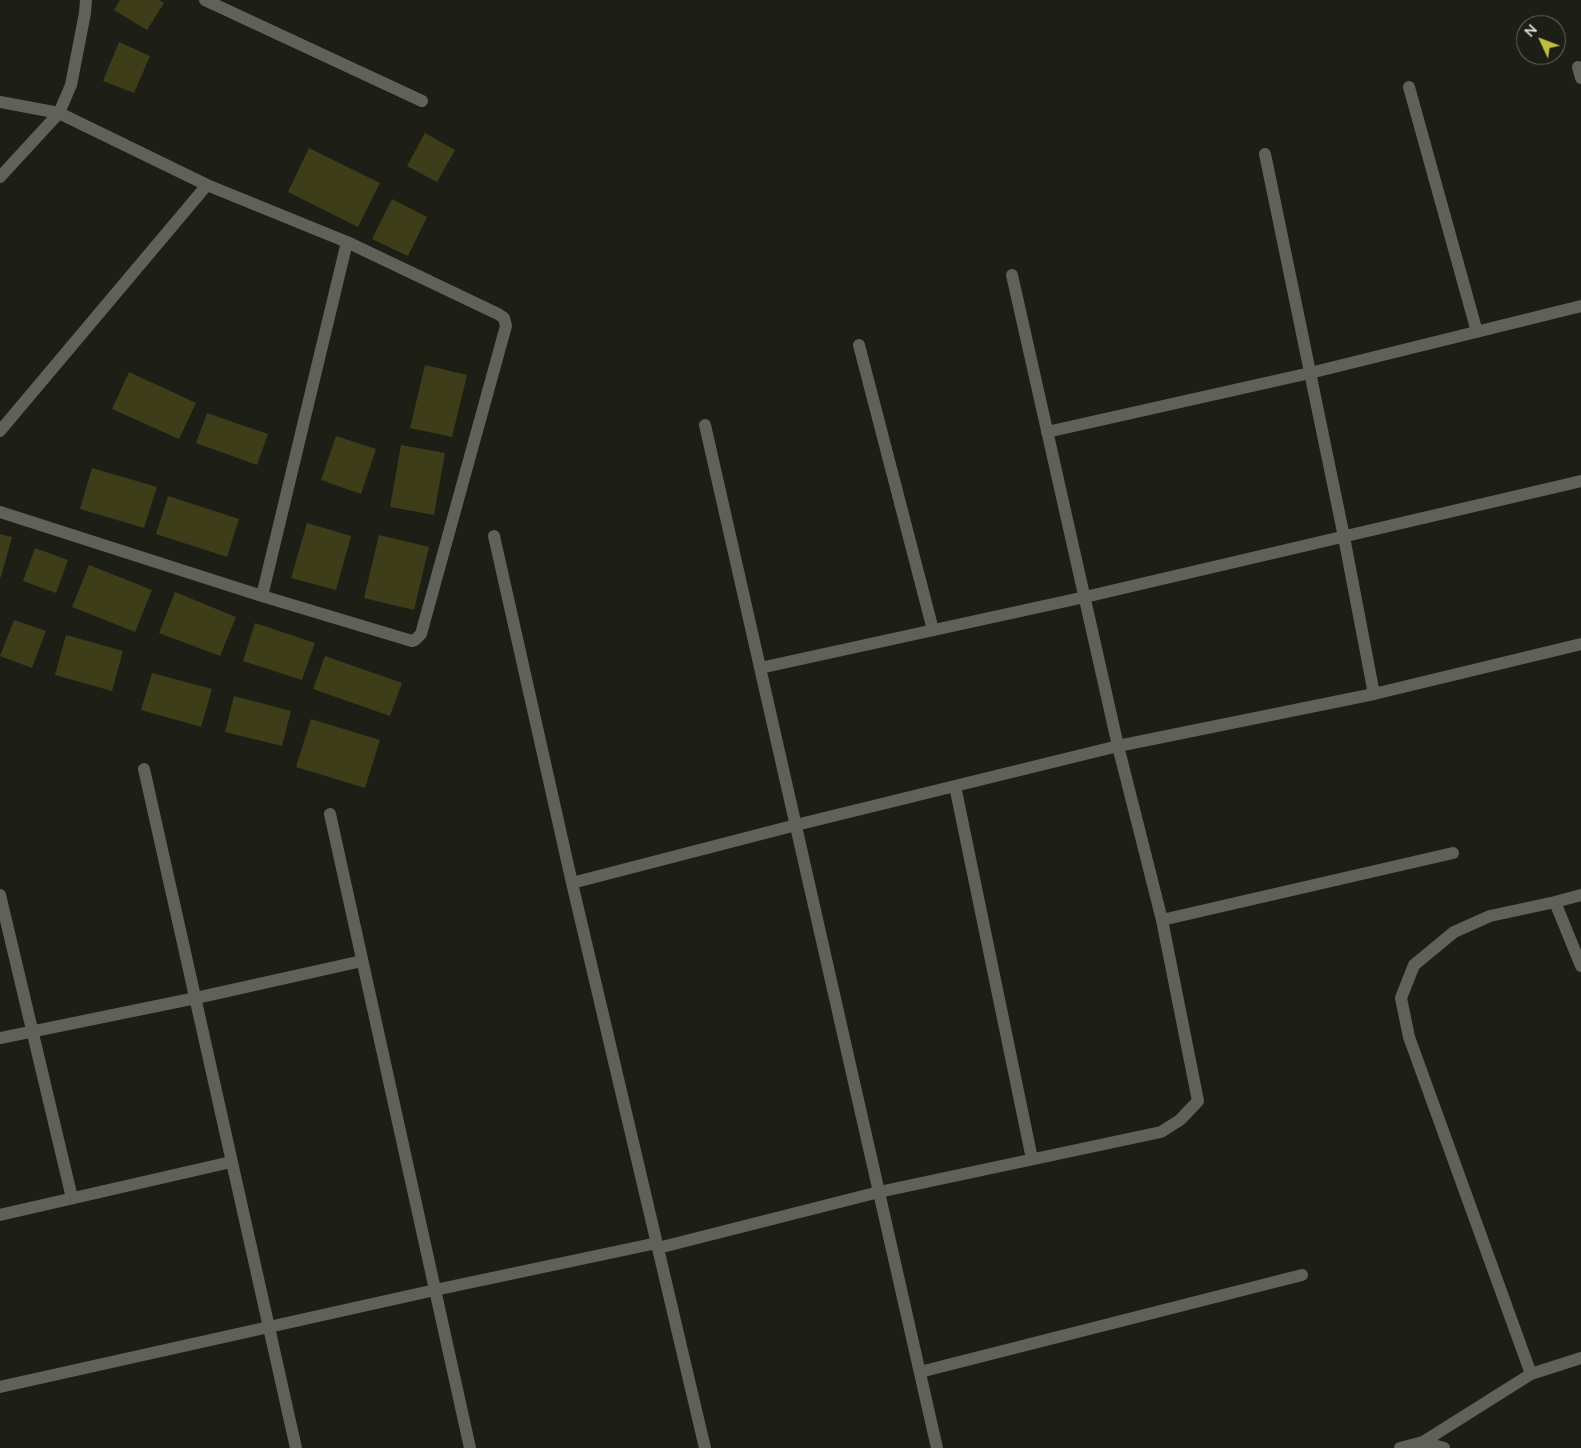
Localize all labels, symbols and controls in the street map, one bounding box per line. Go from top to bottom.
north arrow [1516,15,1566,65]
text: N [1520,20,1540,40]

